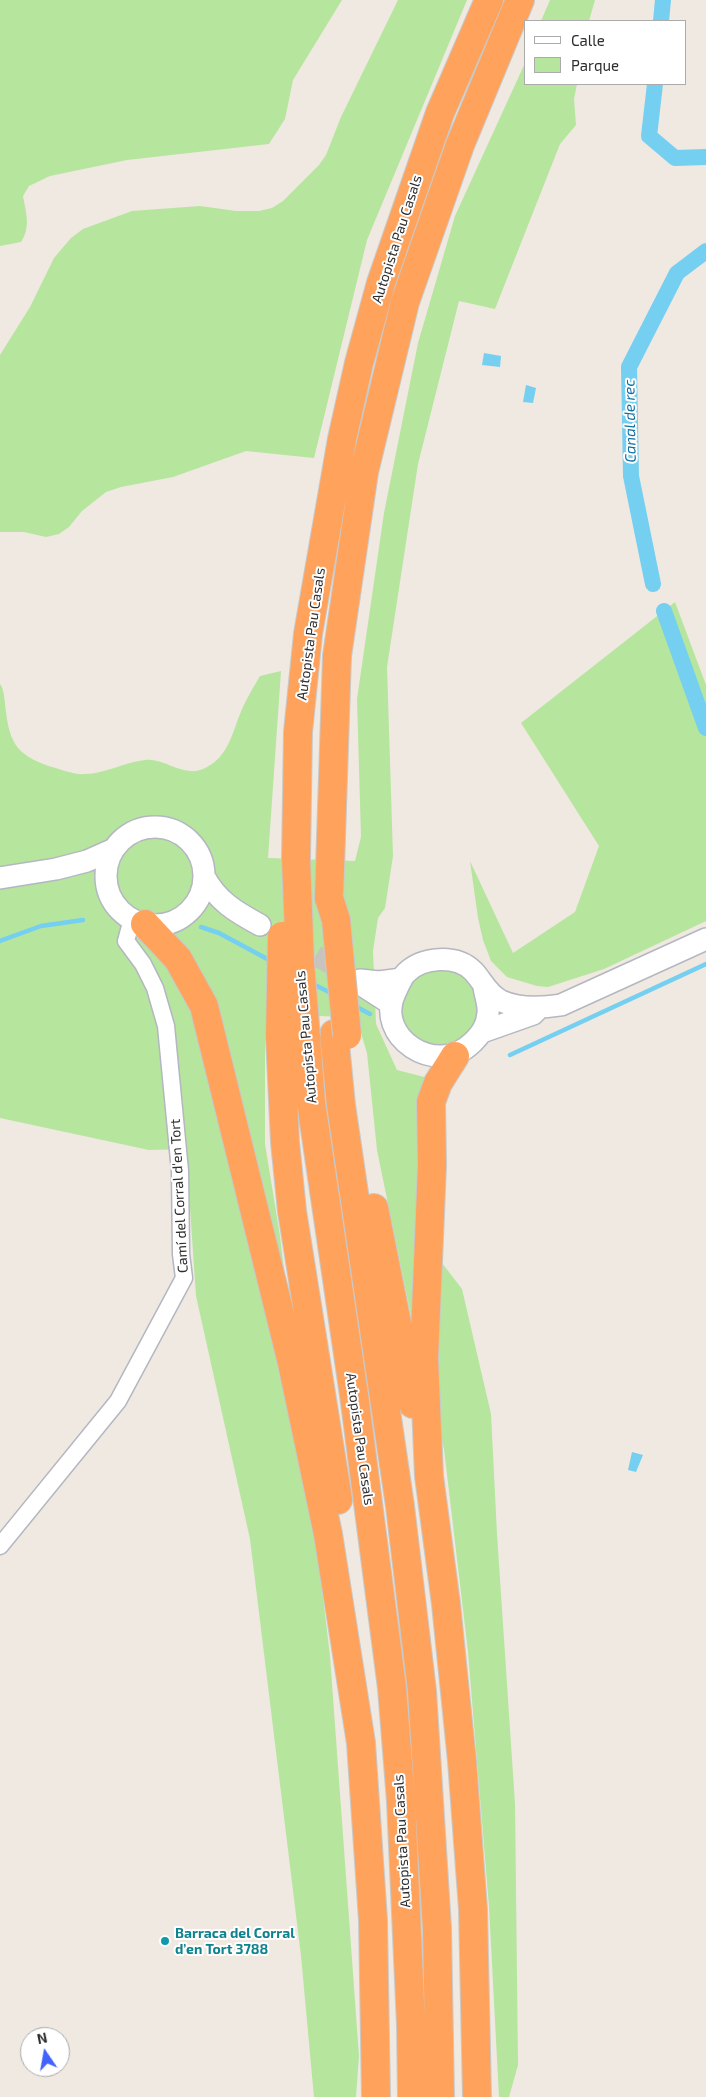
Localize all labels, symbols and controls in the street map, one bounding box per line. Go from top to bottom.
legend [524,20,686,85]
text: Calle [571,31,605,49]
text: Parque [571,56,619,74]
street label: Autopista Pau Casals [368,173,426,305]
water label: Canal de rec [620,379,640,463]
street label: Autopista Pau Casals [293,567,329,701]
street label: Autopista Pau Casals [292,970,320,1104]
street label: Camí del Corral d'en Tort [167,1118,191,1274]
street label: Autopista Pau Casals [342,1372,378,1506]
street label: Autopista Pau Casals [390,1774,414,1908]
place label: Barraca del Corral d’en Tort 3788 [175,1925,295,1958]
marker: Barraca del Corral d’en Tort 3788 [159,1935,171,1947]
north arrow [20,2027,70,2077]
text: N [35,2028,49,2047]

